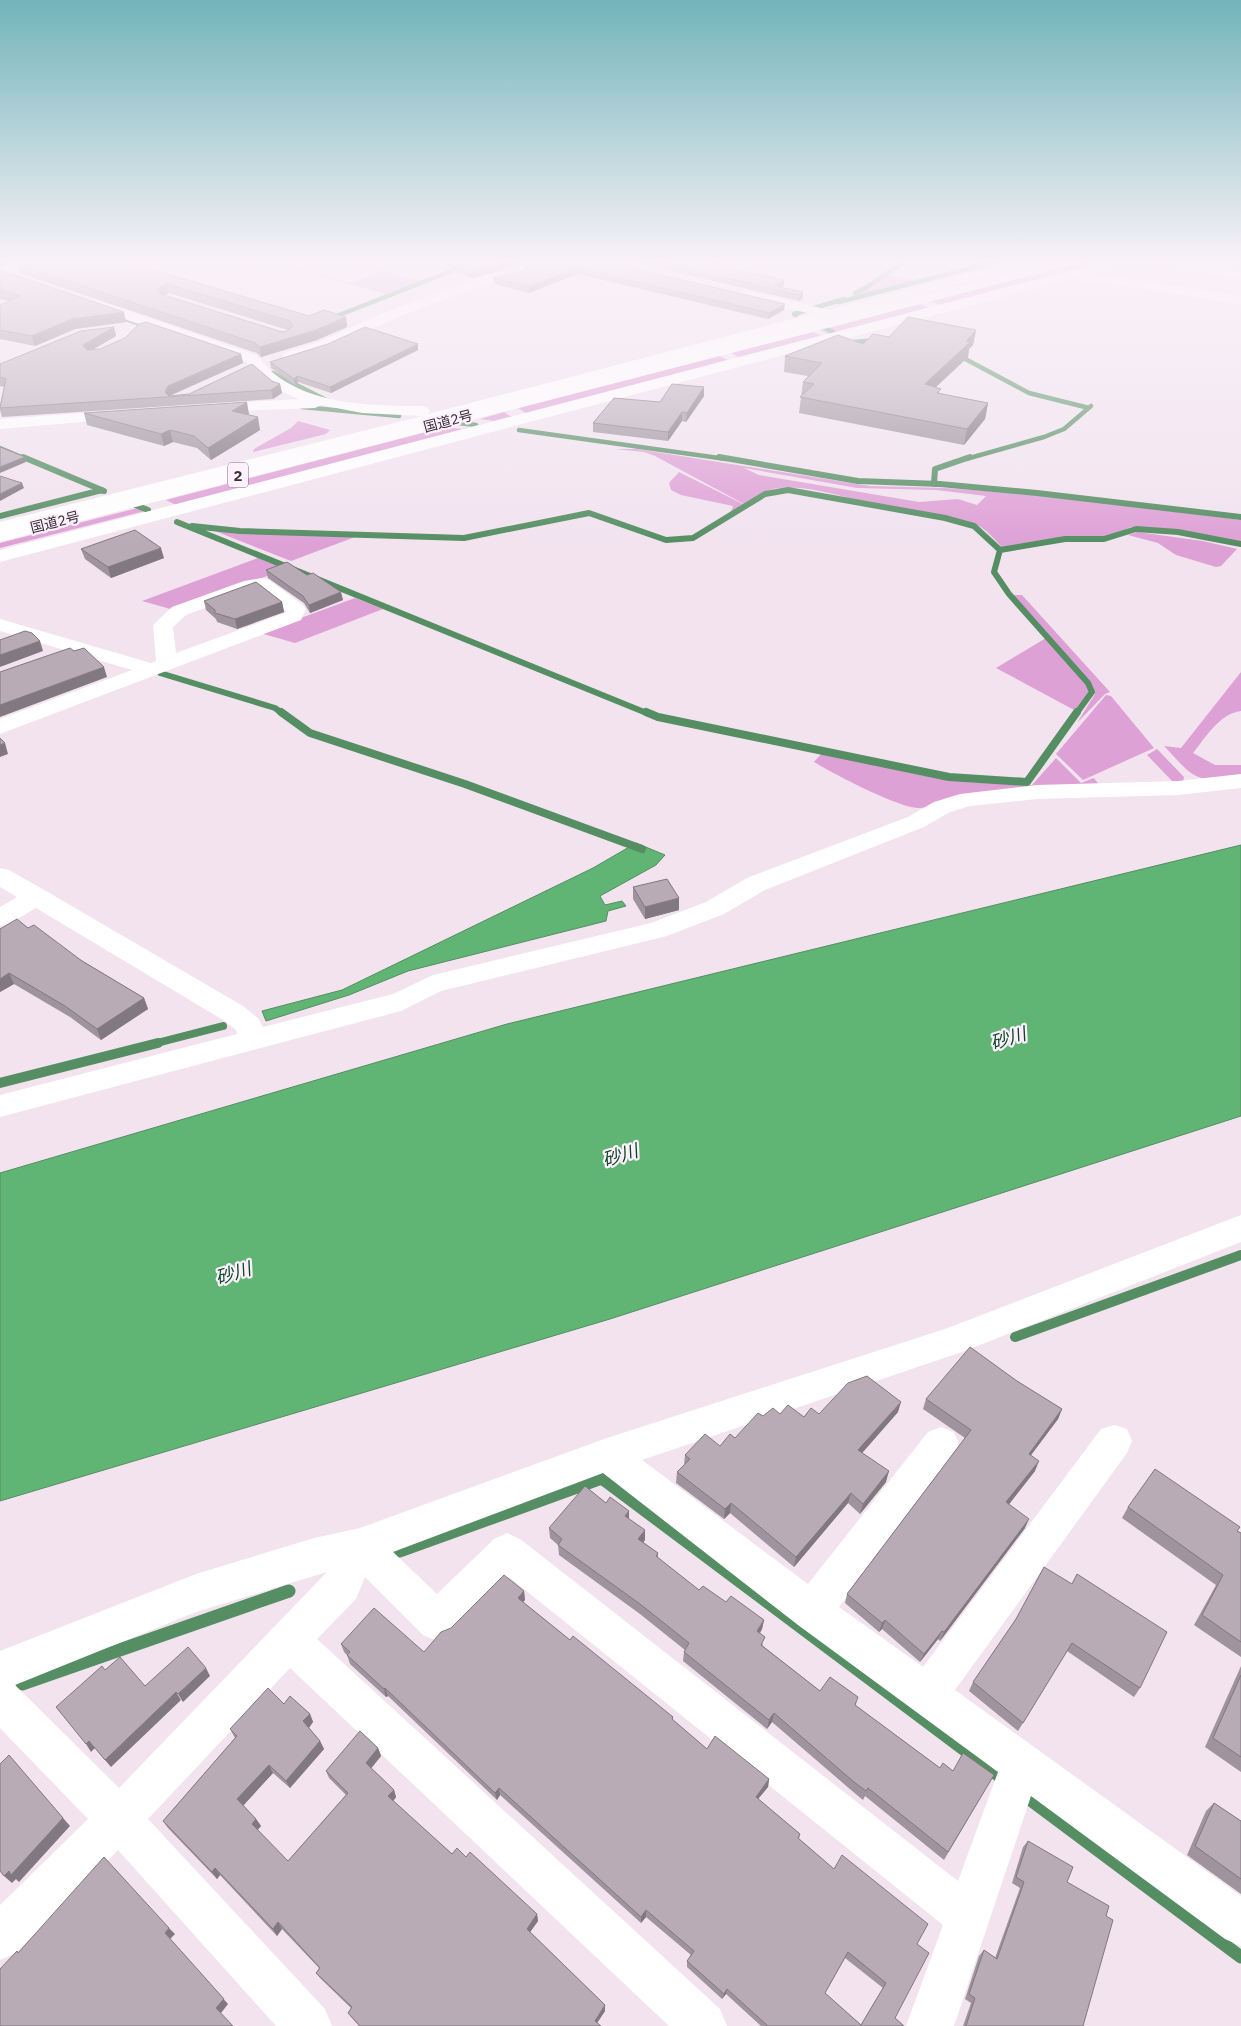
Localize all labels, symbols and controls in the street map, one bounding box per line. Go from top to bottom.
street label: 国道2号 [421,406,475,436]
road number: 2 [228,462,248,488]
street label: 国道2号 [28,507,82,537]
water label: 砂川 [987,1021,1030,1054]
water label: 砂川 [599,1138,642,1171]
water label: 砂川 [212,1256,255,1289]

